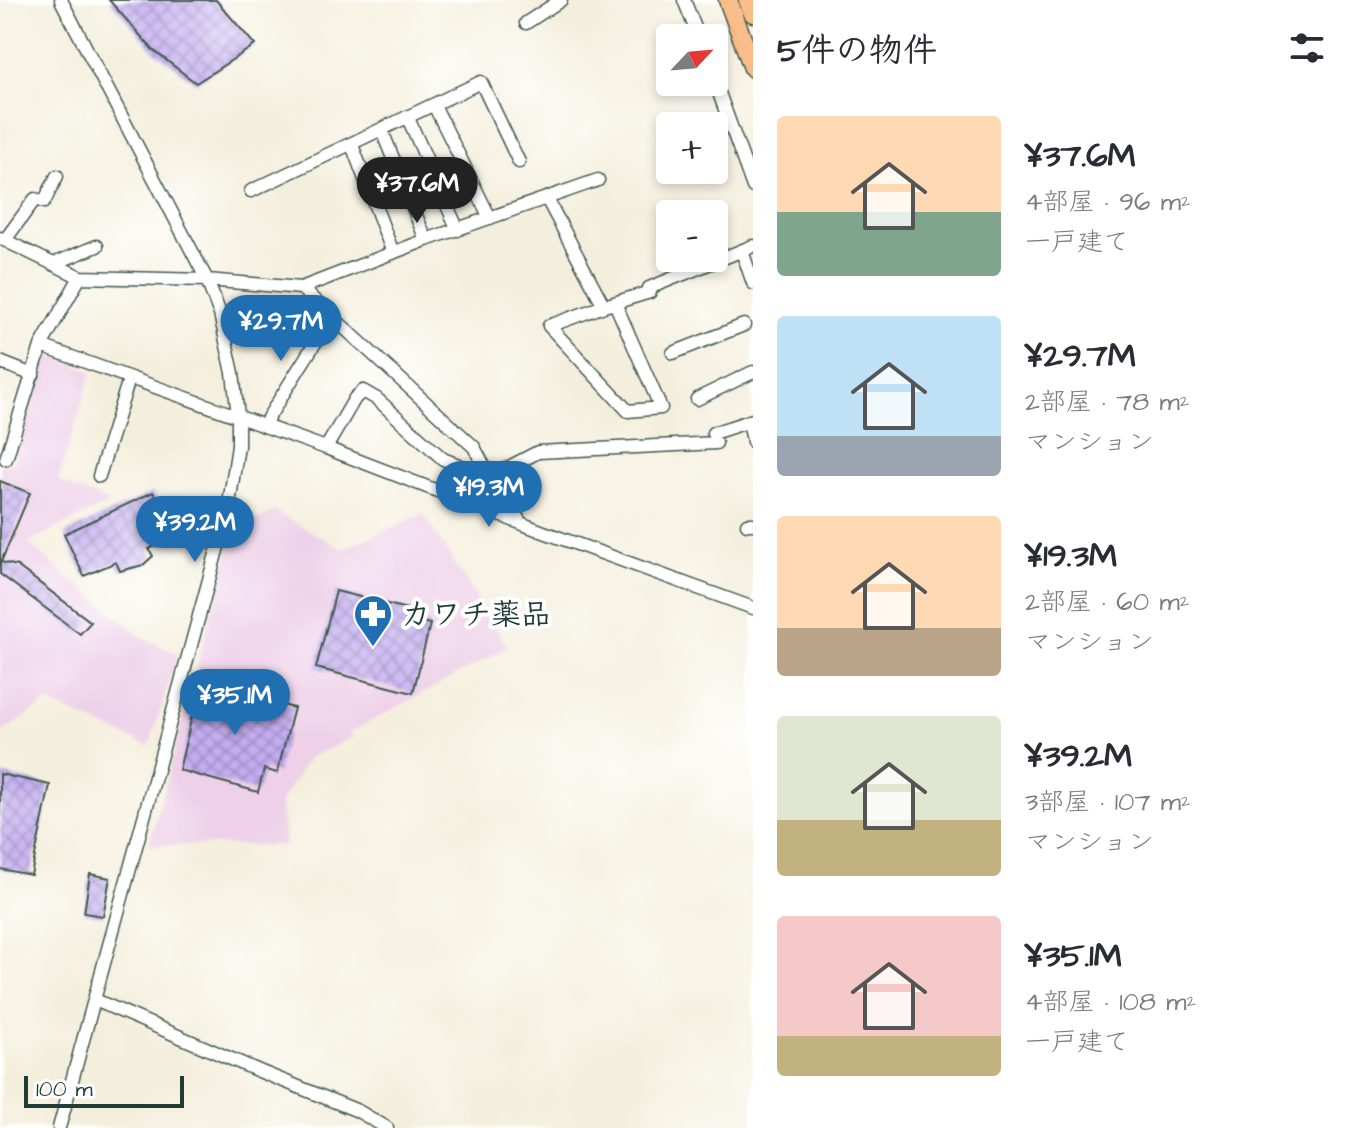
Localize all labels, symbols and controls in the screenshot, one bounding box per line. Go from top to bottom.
north arrow [656,24,728,96]
map controls [656,24,728,272]
icon: filters [1285,26,1329,70]
text: 5件の物件 [777,27,937,75]
button: + [656,112,728,184]
text: ¥37.6M [1025,132,1136,180]
icon: home [841,148,937,244]
pin: ¥37.6M [352,157,482,225]
text: ¥37.6M [375,165,459,201]
text: 4部屋 · 96 m² [1025,184,1191,220]
button: − [656,200,728,272]
text: 一戸建て [1025,224,1129,260]
pin: ¥29.7M [216,295,346,363]
text: ¥29.7M [239,303,323,339]
text: ¥29.7M [1025,332,1136,380]
icon: home [841,348,937,444]
text: 2部屋 · 78 m² [1025,384,1190,420]
text: マンション [1025,424,1154,460]
pin: ¥19.3M [424,461,554,529]
text: ¥19.3M [454,469,524,505]
pin: ¥39.2M [130,496,260,564]
text: ¥39.2M [154,504,236,540]
text: ¥19.3M [1025,532,1117,580]
icon: home [841,548,937,644]
text: 2部屋 · 60 m² [1025,584,1189,620]
pharmacy icon: カワチ薬品 [352,593,394,648]
place label: カワチ薬品 [401,594,551,636]
text: マンション [1025,624,1154,660]
pin: ¥35.1M [170,669,300,737]
text: ¥35.1M [198,677,272,713]
text: ¥39.2M [1025,732,1132,780]
icon: home [841,748,937,844]
text: 3部屋 · 107 m² [1025,784,1191,820]
text: マンション [1025,824,1154,860]
text: ¥35.1M [1025,932,1122,980]
icon: home [841,948,937,1044]
text: 4部屋 · 108 m² [1025,984,1196,1020]
text: 一戸建て [1025,1024,1129,1060]
scale bar [24,1072,184,1108]
text: 100 m [36,1074,93,1105]

